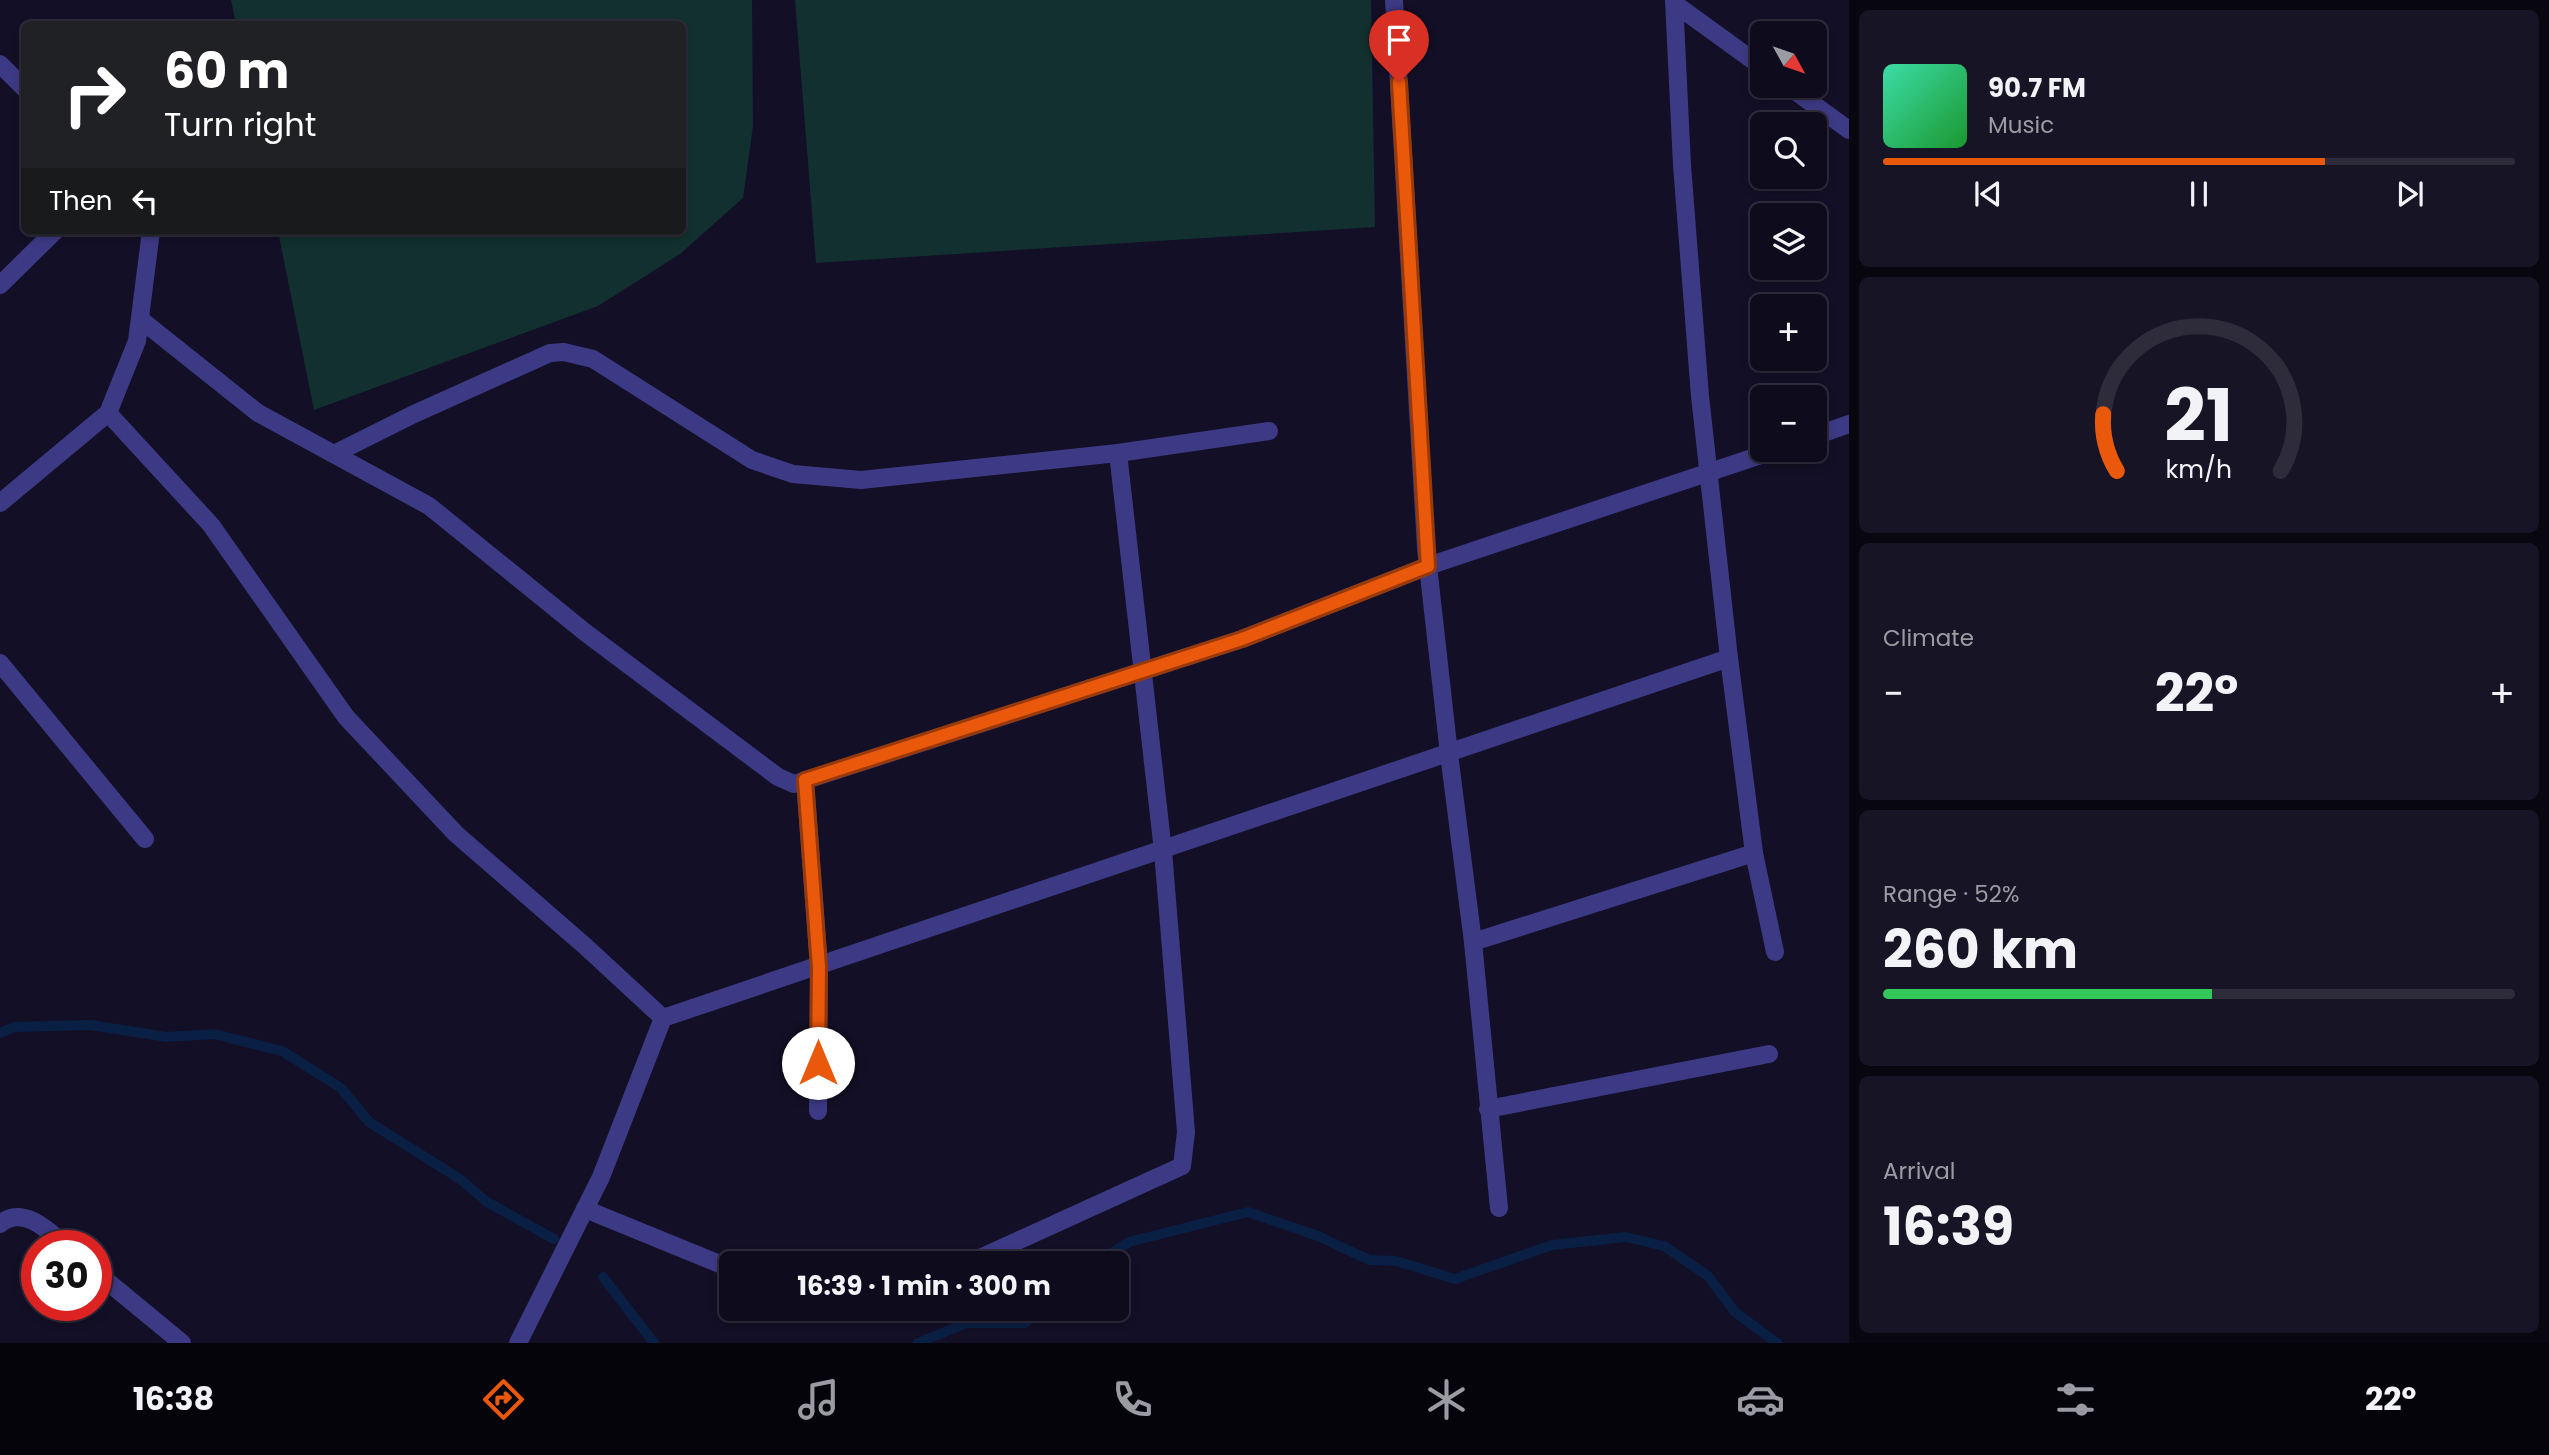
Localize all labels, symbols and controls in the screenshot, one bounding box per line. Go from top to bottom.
pin [1369,10,1429,82]
icon: arrive [1380,21,1418,59]
north arrow [1750,21,1827,98]
map controls [1750,21,1827,462]
text: 60 m [164,37,289,105]
icon: right [49,49,140,140]
text: 90.7 FM [1988,70,2086,106]
text: Turn right [164,102,316,147]
text: Music [1988,109,2054,141]
button: search [1750,112,1827,189]
icon: previous [1969,175,2007,213]
icon: pause [2180,175,2218,213]
icon: next [2391,175,2429,213]
icon: left [126,182,164,220]
text: Then [49,183,112,219]
button: layers [1750,203,1827,280]
button: + [1750,294,1827,371]
text: 21 [2165,365,2233,466]
button: − [1750,385,1827,462]
text: km/h [2166,452,2232,487]
text: Climate [1883,622,1974,654]
text: 22° [2155,657,2238,730]
text: − [1883,667,1904,720]
text: + [2489,667,2515,720]
text: Range · 52% [1883,878,2019,910]
text: 260 km [1883,913,2078,986]
position arrow [781,1026,855,1100]
text: Arrival [1883,1155,1955,1187]
text: 16:39 [1883,1190,2014,1263]
speed limit sign: 30 [21,1230,112,1321]
text: 16:39 · 1 min · 300 m [797,1268,1051,1304]
icon: directions [479,1375,528,1424]
icon: music [794,1375,843,1424]
icon: phone [1108,1375,1157,1424]
icon: climate [1422,1375,1471,1424]
icon: car [1736,1375,1785,1424]
icon: filters [2051,1375,2100,1424]
text: 16:38 [133,1376,214,1421]
text: 22° [2365,1376,2416,1421]

